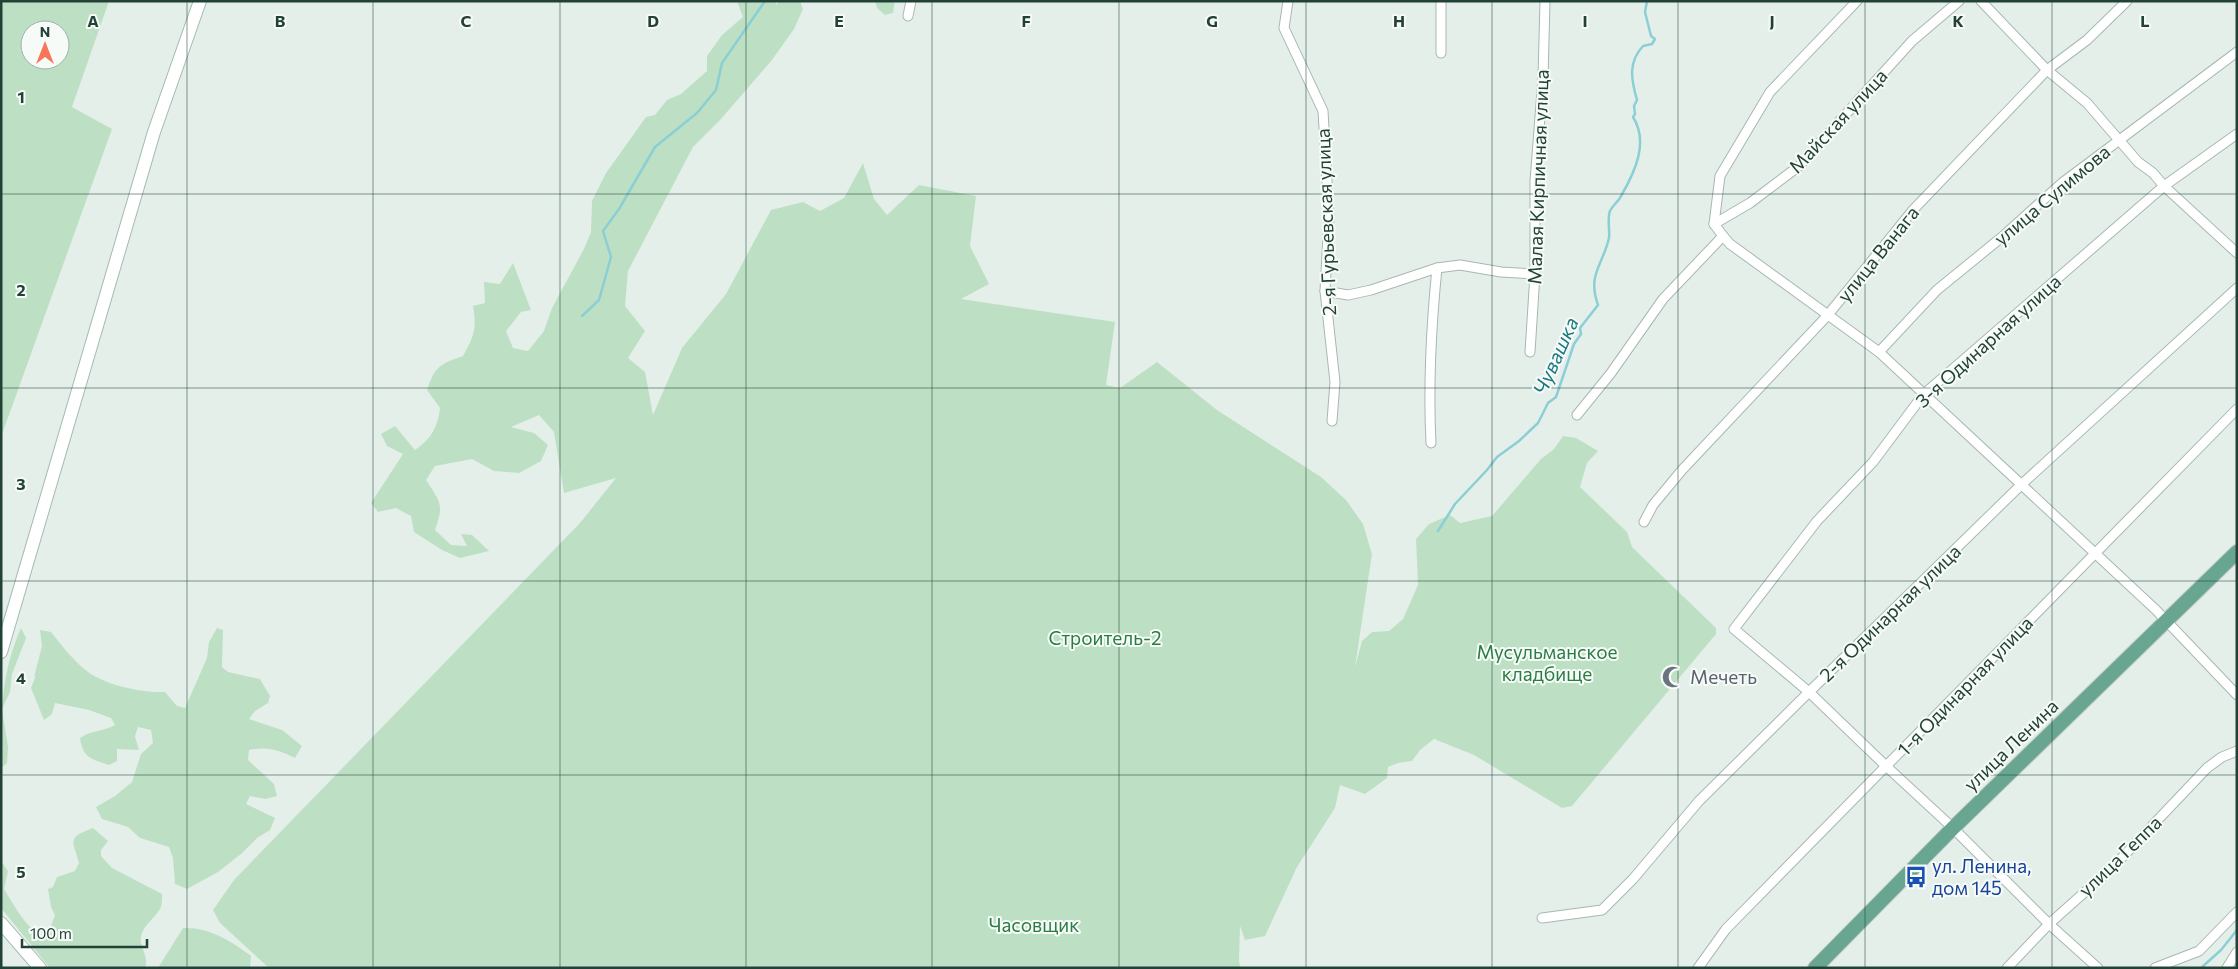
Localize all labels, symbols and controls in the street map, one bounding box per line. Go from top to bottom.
text: A [87,11,99,30]
text: B [275,11,286,30]
text: C [461,11,472,30]
text: D [647,11,659,30]
text: E [834,11,844,30]
text: F [1021,11,1031,30]
text: G [1206,11,1218,30]
text: H [1393,11,1405,30]
text: I [1582,11,1588,30]
text: J [1769,11,1775,30]
text: K [1952,11,1964,30]
text: L [2140,11,2150,30]
north arrow [20,20,70,70]
text: N [40,23,50,40]
street label: Майская улица [1784,64,1892,177]
street label: Малая Кирпичная улица [1522,69,1553,285]
text: 1 [17,87,25,106]
street label: 2-я Гурьевская улица [1311,128,1340,316]
street label: улица Сулимова [1989,140,2114,250]
street label: улица Ванага [1832,201,1923,306]
street label: 3-я Одинарная улица [1910,269,2065,412]
text: 2 [16,280,26,299]
water label: Чувашка [1527,313,1583,398]
text: 3 [16,474,26,493]
street label: 2-я Одинарная улица [1814,539,1965,686]
street label: 1-я Одинарная улица [1892,611,2037,760]
park label: Строитель-2 [1048,626,1162,649]
park label: Мусульманское кладбище [1476,640,1618,685]
mosque icon: Мечеть [1660,664,1686,690]
place label: Мечеть [1690,665,1757,688]
text: 4 [16,668,26,687]
street label: улица Ленина [1959,694,2063,795]
street label: улица Геппа [2073,810,2166,901]
place label: ул. Ленина, дом 145 [1932,854,2031,899]
text: 5 [16,862,26,881]
bus stop icon: ул. Ленина, дом 145 [1903,864,1929,890]
park label: Часовщик [989,913,1079,936]
scale bar [22,916,148,948]
text: 100 m [30,924,72,942]

